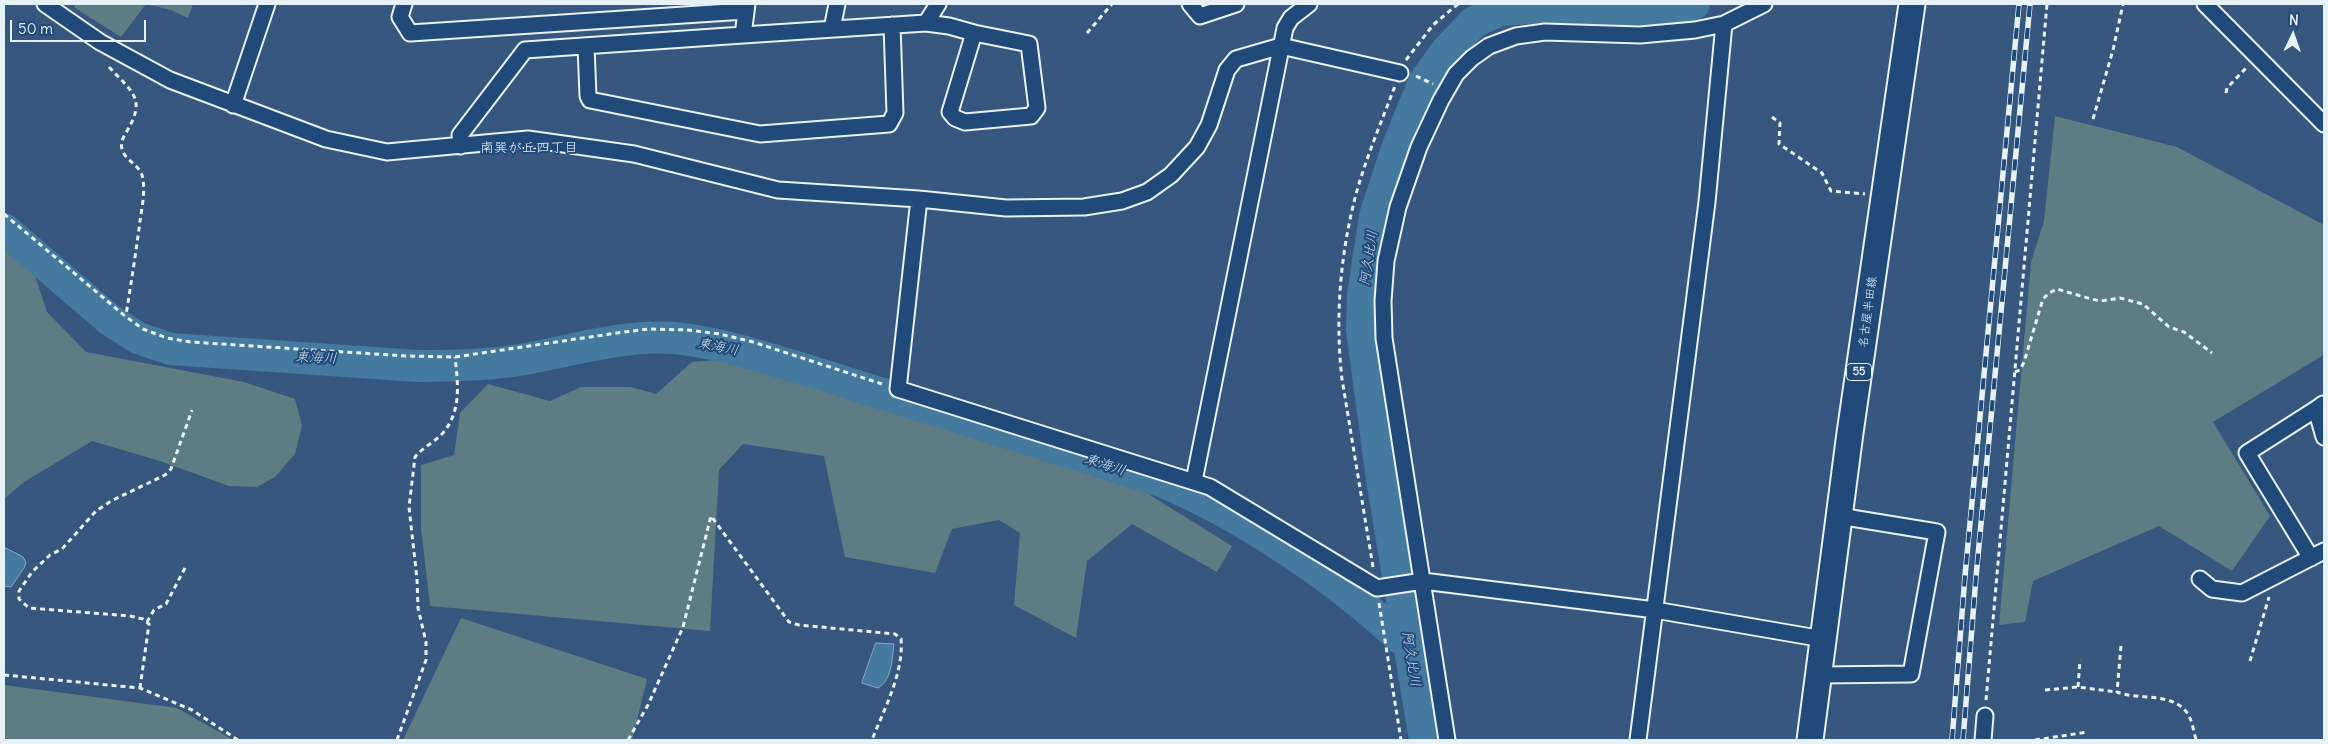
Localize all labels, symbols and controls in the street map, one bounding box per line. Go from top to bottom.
scale bar [12,10,149,42]
north arrow [2268,10,2318,60]
text: N [2288,11,2299,29]
text: 50 m [18,19,53,38]
district label: 南巽が丘四丁目 [480,140,578,156]
water label: 阿久比川 [1357,229,1381,287]
street label: 名古屋半田線 [1856,275,1880,349]
water label: 東海川 [696,335,740,359]
water label: 東海川 [295,349,337,367]
road number: 55 [1846,364,1872,381]
water label: 東海川 [1082,451,1128,479]
water label: 阿久比川 [1398,630,1424,688]

